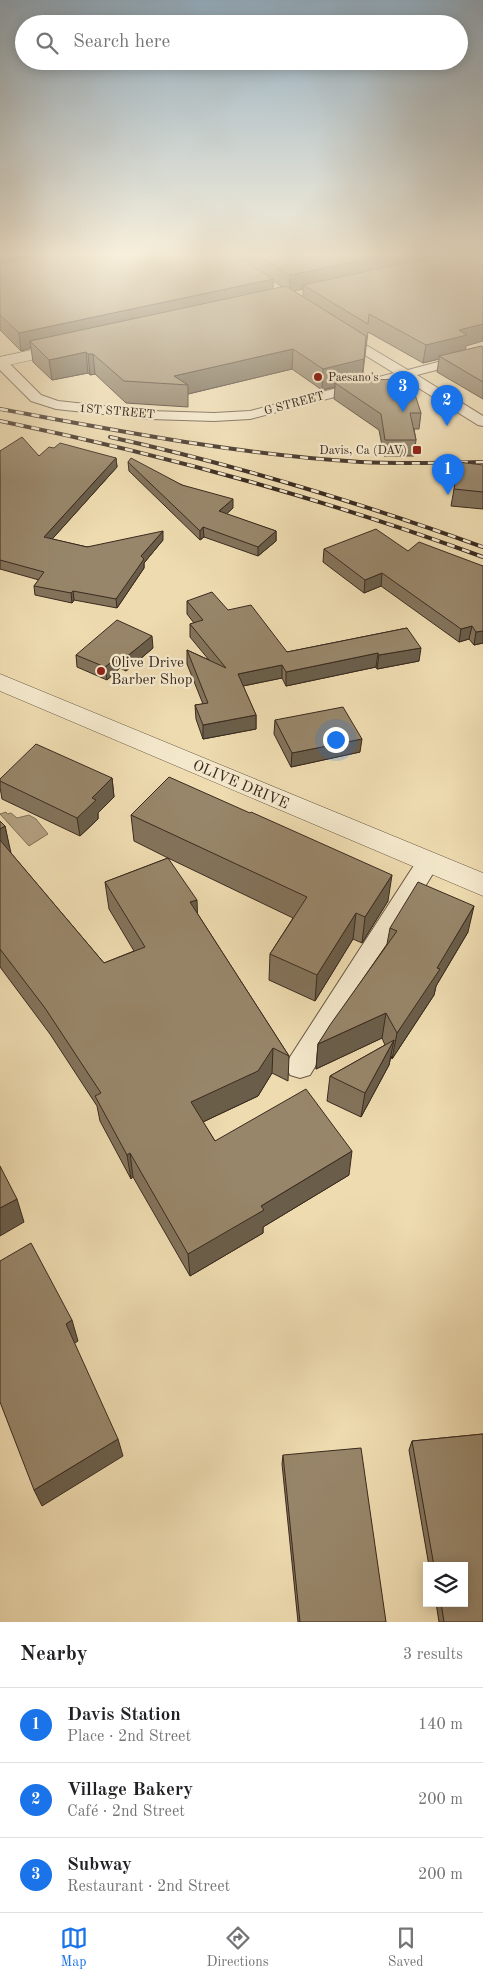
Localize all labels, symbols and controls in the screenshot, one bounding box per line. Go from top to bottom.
search box [15,15,468,70]
icon: search [33,29,61,57]
text: Search here [73,33,170,52]
marker: Paesano's [312,371,324,383]
pin: 3 [387,371,419,412]
place label: Paesano's [328,372,379,384]
pin: 2 [431,385,463,426]
street label: G STREET [263,390,326,418]
street label: 1ST STREET [79,403,155,421]
place label: Davis, Ca (DAV) [319,444,407,457]
marker: Davis, Ca (DAV) [411,444,423,456]
pin: 1 [432,454,464,495]
place label: Olive Drive Barber Shop [111,656,193,688]
marker: Olive Drive Barber Shop [95,665,107,677]
your location [323,727,349,753]
street label: OLIVE DRIVE [190,758,291,812]
map controls [423,1562,468,1607]
button: layers [423,1562,468,1607]
text: Nearby [20,1644,88,1665]
text: 3 results [403,1647,463,1663]
text: Davis Station [67,1706,181,1725]
text: 1 [31,1717,41,1733]
text: 140 m [418,1717,463,1733]
text: Place · 2nd Street [67,1729,191,1745]
text: Village Bakery [67,1781,193,1800]
text: 2 [31,1792,41,1808]
text: 200 m [418,1792,463,1808]
text: Café · 2nd Street [67,1804,185,1820]
text: Subway [67,1856,132,1875]
text: 3 [31,1867,41,1883]
text: 200 m [418,1867,463,1883]
text: Restaurant · 2nd Street [67,1879,230,1895]
tab: Map [60,1924,88,1971]
tab: Directions [207,1924,269,1971]
tab: Saved [388,1924,423,1971]

